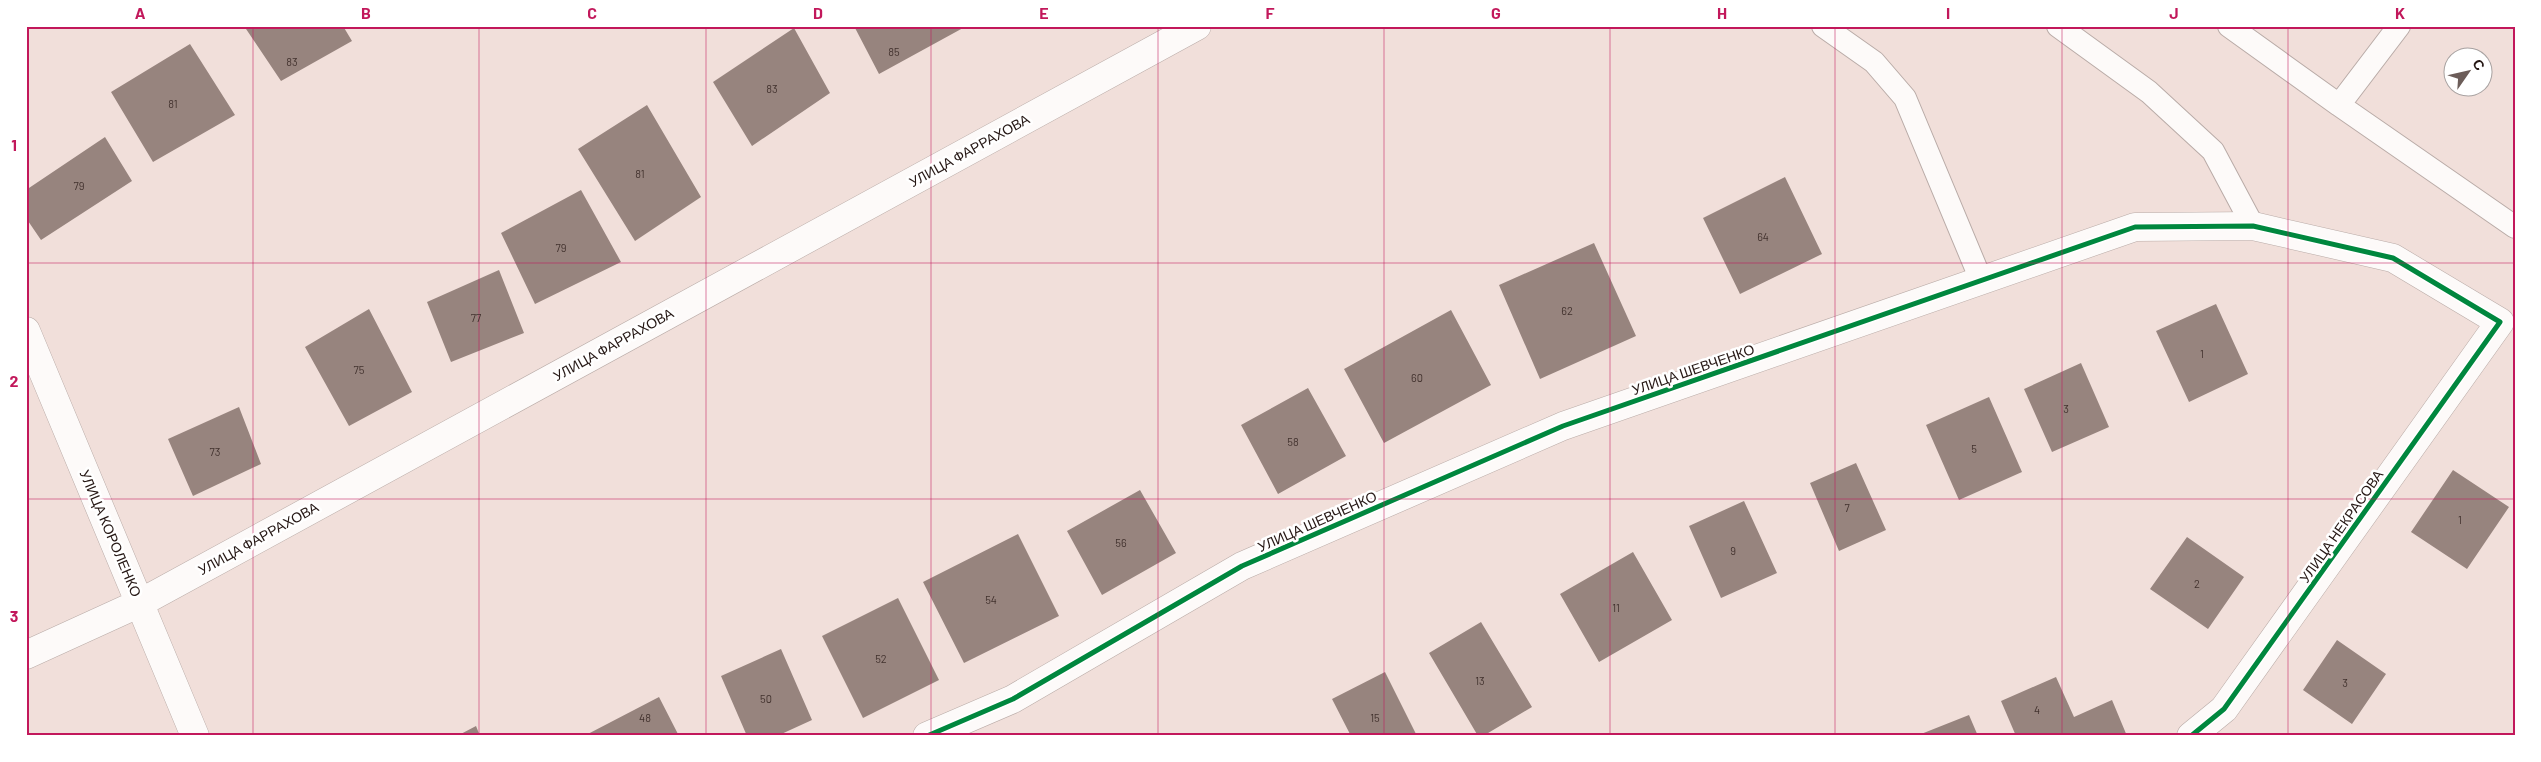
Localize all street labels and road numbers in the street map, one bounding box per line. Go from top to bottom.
street label: УЛИЦА ФАРРАХОВА [906,110,1033,190]
street label: УЛИЦА ФАРРАХОВА [550,304,677,384]
street label: УЛИЦА ШЕВЧЕНКО [1629,340,1757,398]
street label: УЛИЦА НЕКРАСОВА [2296,466,2387,586]
street label: УЛИЦА КОРОЛЕНКО [77,467,146,599]
street label: УЛИЦА ШЕВЧЕНКО [1255,487,1379,555]
street label: УЛИЦА ФАРРАХОВА [195,498,322,578]

